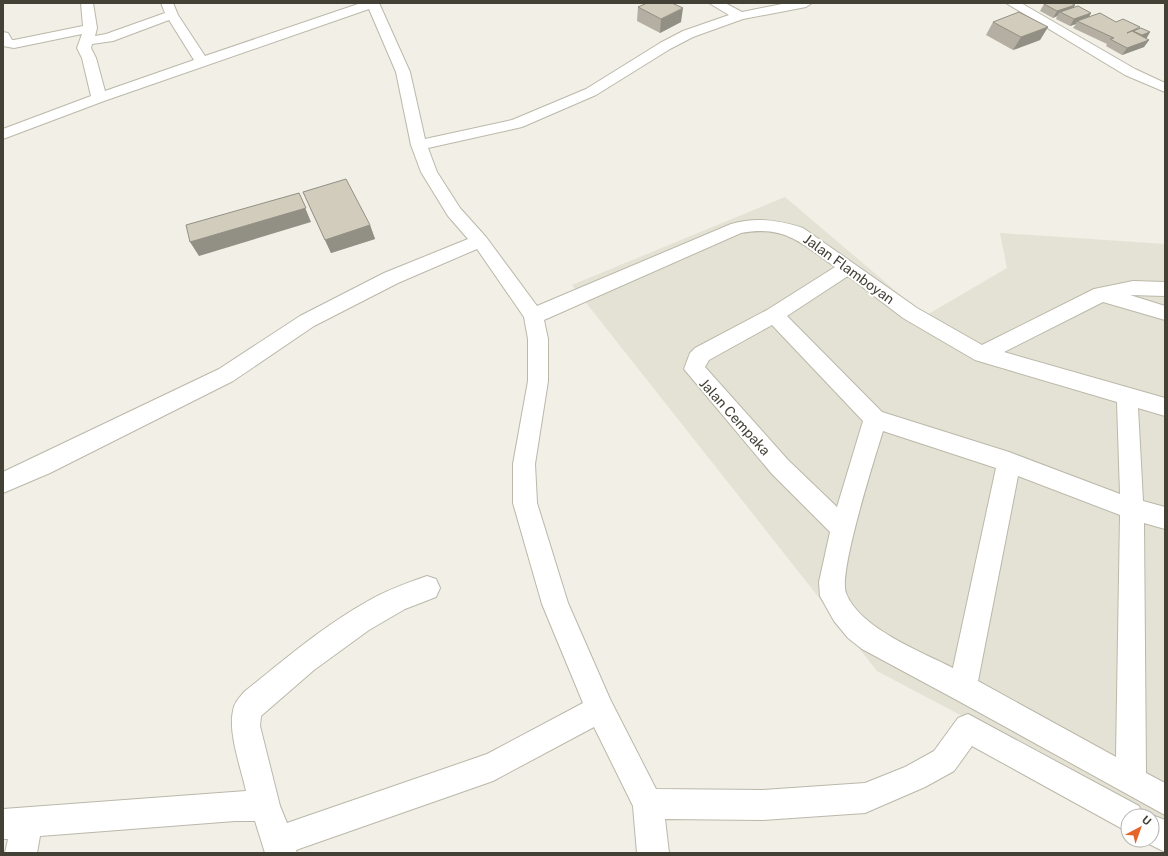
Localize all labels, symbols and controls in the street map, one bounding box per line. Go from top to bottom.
street label: Jalan Flamboyan [801,231,897,307]
street label: Jalan Cempaka [696,375,774,459]
north arrow [1120,808,1160,848]
text: U [1140,813,1154,828]

